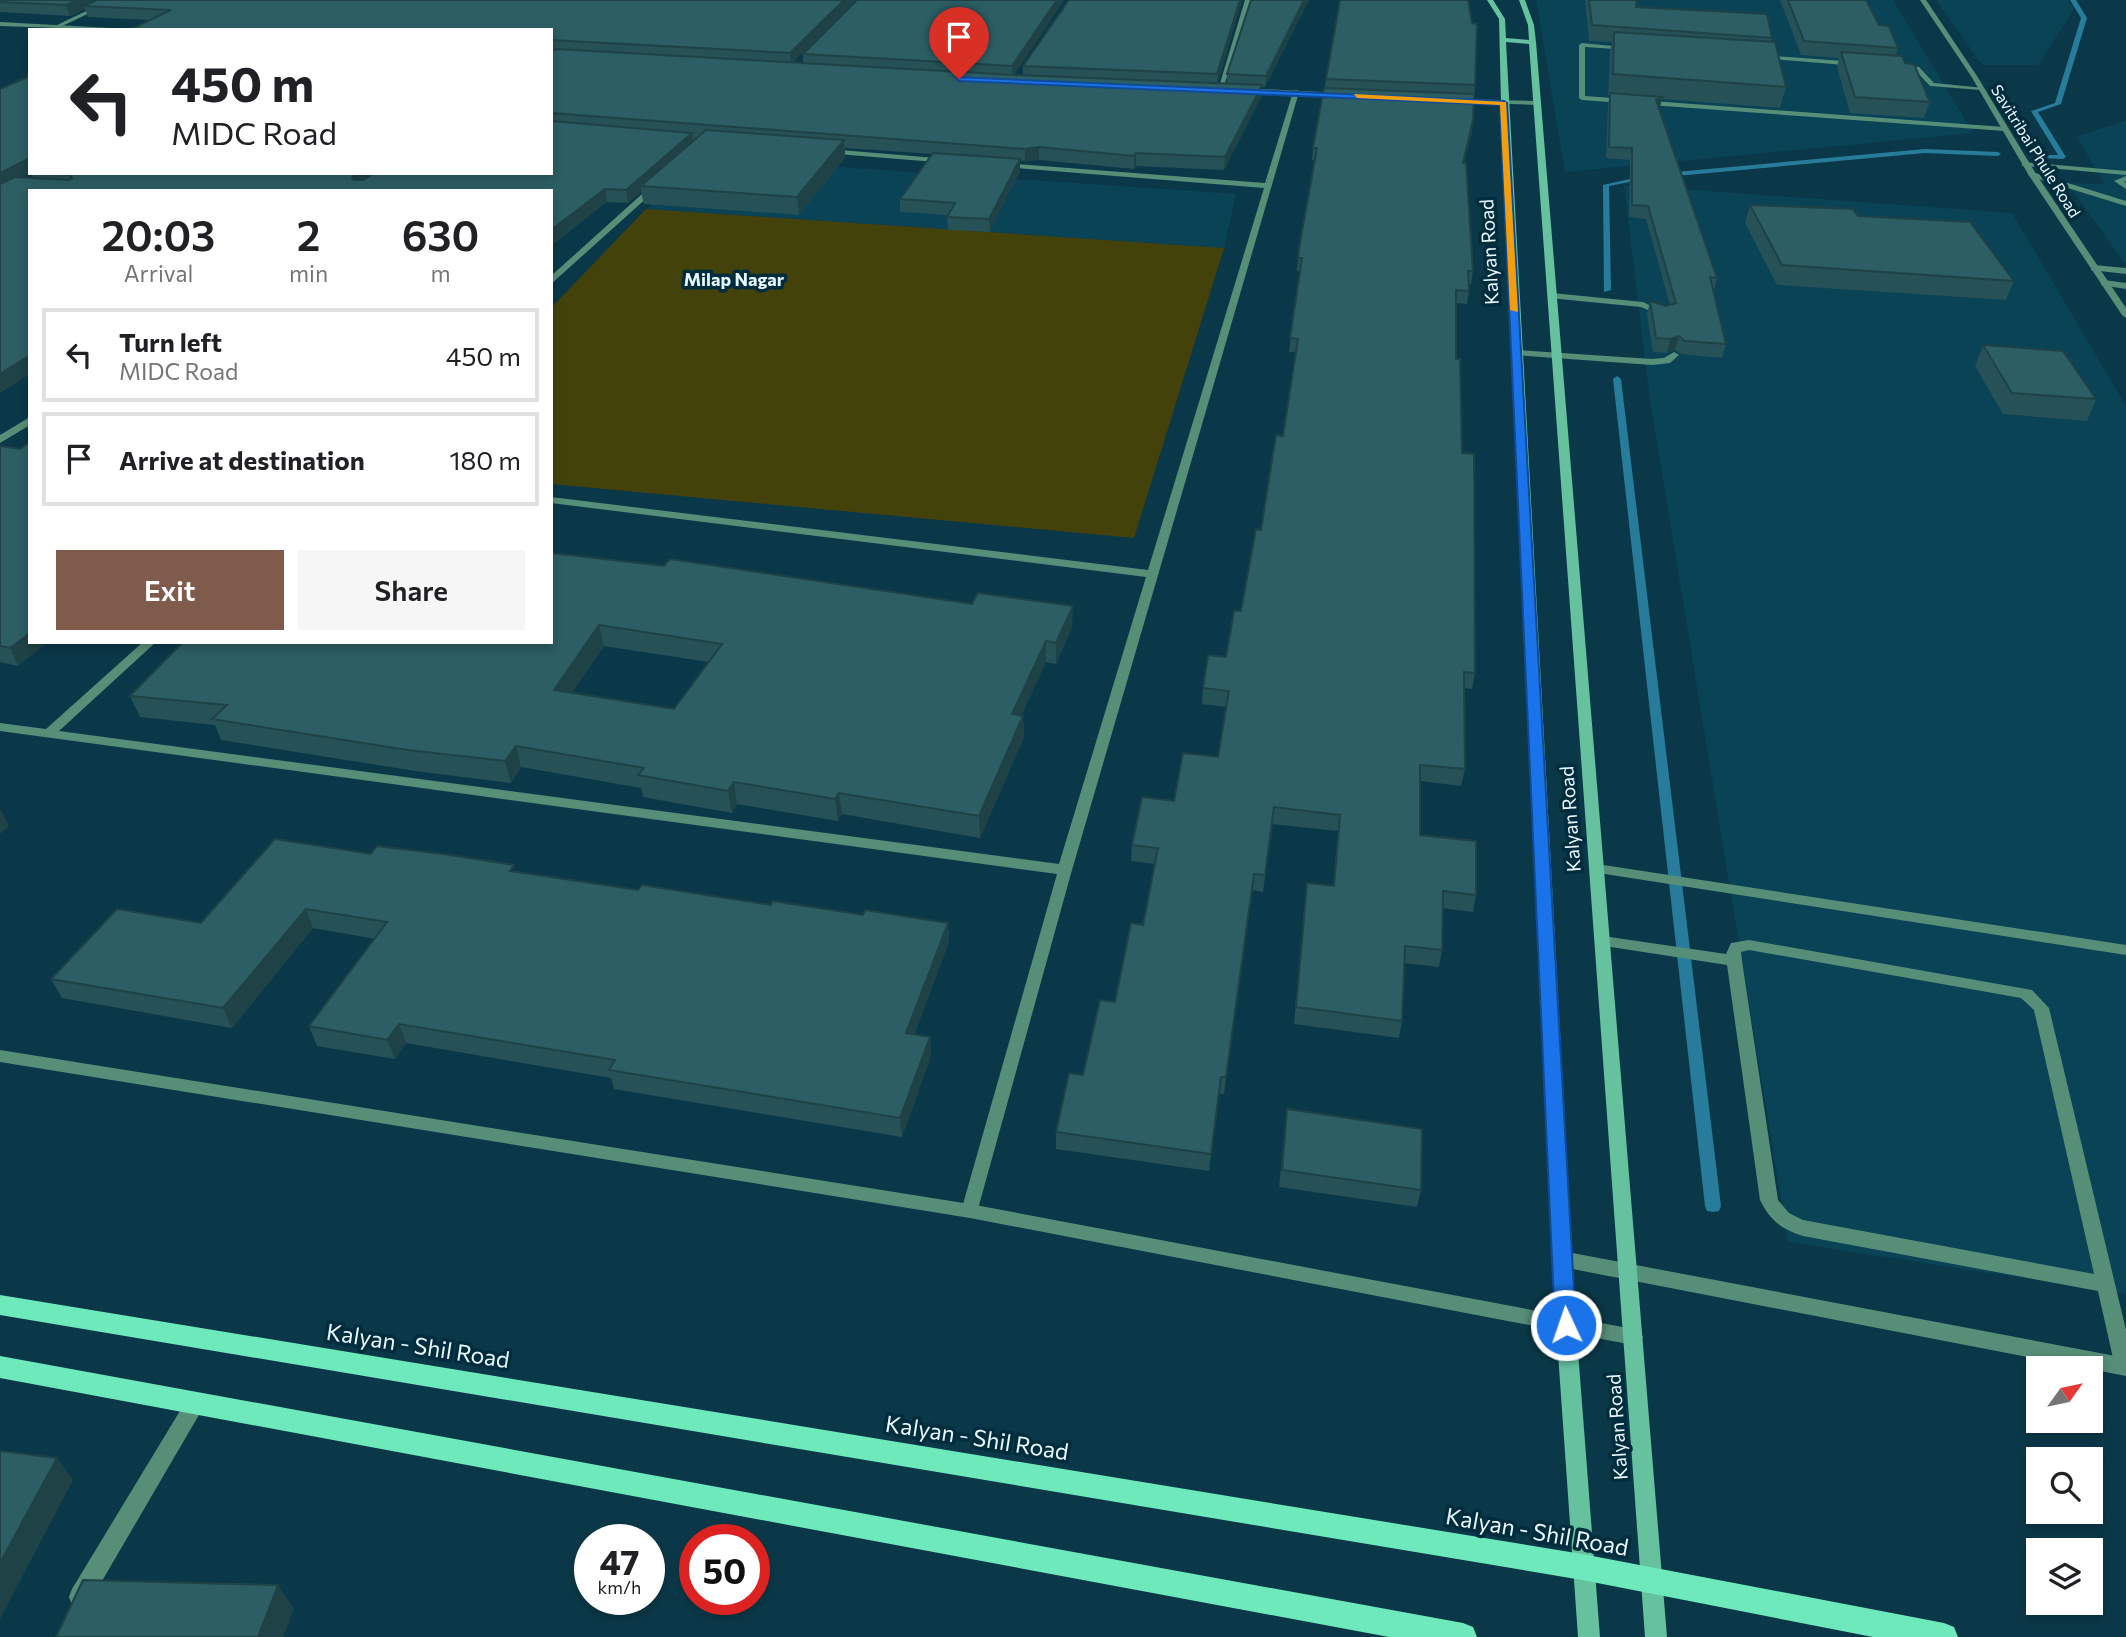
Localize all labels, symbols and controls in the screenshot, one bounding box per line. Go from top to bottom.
pin [929,7,989,79]
icon: arrive [940,18,978,56]
text: 450 m [171,52,314,112]
icon: left [56,56,147,147]
street label: Savitribai Phule Road [1988,81,2085,221]
text: MIDC Road [171,112,337,152]
street label: Kalyan Road [1474,198,1503,306]
text: 20:03 [102,208,215,260]
text: 2 [297,208,320,260]
text: 630 [402,208,479,260]
text: Arrival [124,259,193,287]
text: min [289,259,328,287]
text: m [431,259,451,287]
district label: Milap Nagar [684,268,785,290]
text: Turn left [119,326,222,357]
icon: left [60,336,98,374]
text: 450 m [446,340,521,371]
text: MIDC Road [119,357,238,385]
icon: arrive [60,440,98,478]
text: Arrive at destination [119,444,365,475]
text: 180 m [449,444,521,475]
button: Exit [56,550,284,630]
button: Share [298,550,525,630]
street label: Kalyan Road [1554,765,1585,873]
position arrow [1529,1288,1603,1362]
street label: Kalyan - Shil Road [324,1317,512,1373]
north arrow [2026,1356,2104,1433]
map controls [2026,1356,2103,1615]
street label: Kalyan Road [1601,1373,1632,1481]
street label: Kalyan - Shil Road [883,1409,1071,1465]
button: search [2026,1447,2103,1524]
street label: Kalyan - Shil Road [1444,1501,1631,1561]
speed limit sign: 50 [679,1524,770,1615]
button: layers [2026,1538,2103,1615]
text: 47 [599,1539,640,1582]
text: km/h [598,1576,641,1598]

